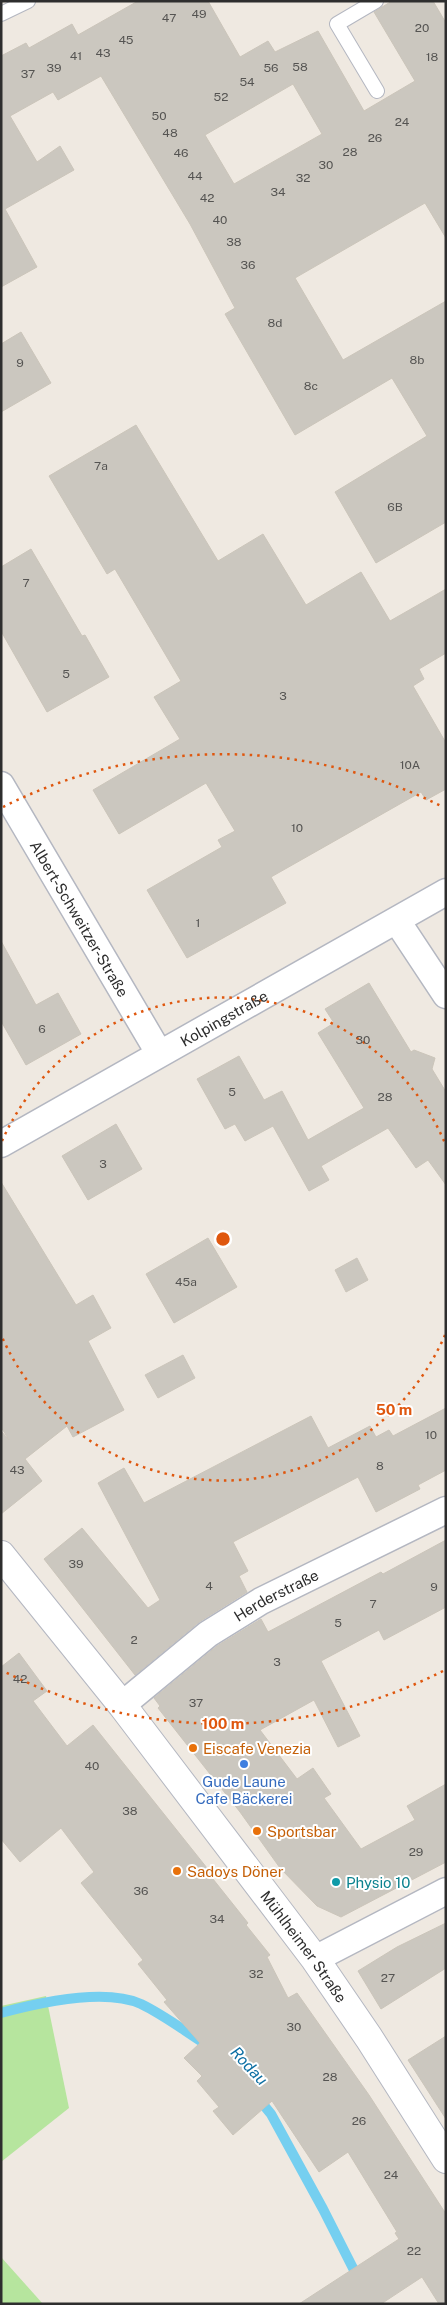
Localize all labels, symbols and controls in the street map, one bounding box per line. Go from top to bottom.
house number: 49 [191,7,207,21]
house number: 47 [162,11,176,25]
house number: 20 [415,21,429,35]
house number: 45 [118,33,134,47]
house number: 43 [95,46,111,60]
house number: 41 [70,49,82,63]
house number: 18 [426,50,439,64]
house number: 58 [292,60,308,74]
house number: 39 [47,61,61,75]
house number: 56 [263,61,279,75]
house number: 37 [21,67,35,81]
house number: 54 [239,75,255,89]
house number: 52 [214,90,228,104]
house number: 50 [151,109,167,123]
house number: 24 [395,115,410,129]
house number: 48 [162,126,178,140]
house number: 26 [368,131,382,145]
house number: 28 [343,145,358,159]
house number: 46 [173,146,189,160]
house number: 30 [319,158,333,172]
house number: 44 [187,169,203,183]
house number: 32 [296,171,310,185]
house number: 34 [270,185,286,199]
house number: 42 [200,191,214,205]
house number: 40 [213,213,227,227]
house number: 38 [226,235,242,249]
house number: 36 [241,258,255,272]
house number: 8d [268,316,282,330]
house number: 8b [410,353,424,367]
house number: 9 [16,356,24,370]
house number: 8c [304,379,318,393]
house number: 7a [94,459,108,473]
house number: 6B [387,500,403,514]
house number: 7 [22,576,30,590]
house number: 5 [62,667,70,681]
house number: 3 [279,689,287,703]
house number: 10A [400,758,421,772]
house number: 10 [291,821,303,835]
street label: Albert-Schweitzer-Straße [27,837,132,1000]
house number: 1 [196,916,200,930]
street label: Kolpingstraße [177,986,270,1049]
house number: 6 [38,1022,46,1036]
house number: 30 [356,1033,370,1047]
house number: 5 [228,1085,236,1099]
house number: 28 [378,1090,393,1104]
house number: 3 [99,1157,107,1171]
centre of rings [214,1230,232,1248]
house number: 45a [175,1275,197,1289]
text: 50 m [376,1401,412,1418]
house number: 10 [425,1428,437,1442]
house number: 8 [376,1459,384,1473]
house number: 43 [9,1463,25,1477]
house number: 39 [69,1557,83,1571]
street label: Herderstraße [230,1566,321,1624]
house number: 4 [205,1579,213,1593]
house number: 9 [430,1580,438,1594]
house number: 7 [369,1597,377,1611]
house number: 5 [334,1616,342,1630]
house number: 2 [130,1633,138,1647]
house number: 3 [273,1655,281,1669]
house number: 42 [13,1672,27,1686]
house number: 37 [189,1696,203,1710]
text: 100 m [202,1715,244,1732]
place label: Eiscafe Venezia [203,1740,311,1757]
marker: Eiscafe Venezia [187,1742,199,1754]
marker: Gude Laune Cafe Bäckerei [238,1758,250,1770]
house number: 40 [85,1759,99,1773]
place label: Gude Laune Cafe Bäckerei [195,1773,293,1807]
house number: 38 [122,1804,138,1818]
place label: Sportsbar [267,1823,337,1840]
marker: Sportsbar [251,1825,263,1837]
house number: 29 [409,1845,423,1859]
place label: Sadoys Döner [187,1863,284,1880]
marker: Sadoys Döner [171,1865,183,1877]
place label: Physio 10 [346,1874,410,1891]
marker: Physio 10 [330,1876,342,1888]
house number: 36 [134,1884,148,1898]
street label: Mühlheimer Straße [258,1887,350,2005]
house number: 34 [209,1912,225,1926]
house number: 32 [249,1967,263,1981]
house number: 27 [381,1971,395,1985]
house number: 30 [287,2020,301,2034]
water label: Rodau [226,2043,272,2089]
house number: 28 [323,2070,338,2084]
house number: 26 [352,2114,366,2128]
house number: 24 [384,2168,399,2182]
house number: 22 [407,2244,421,2258]

